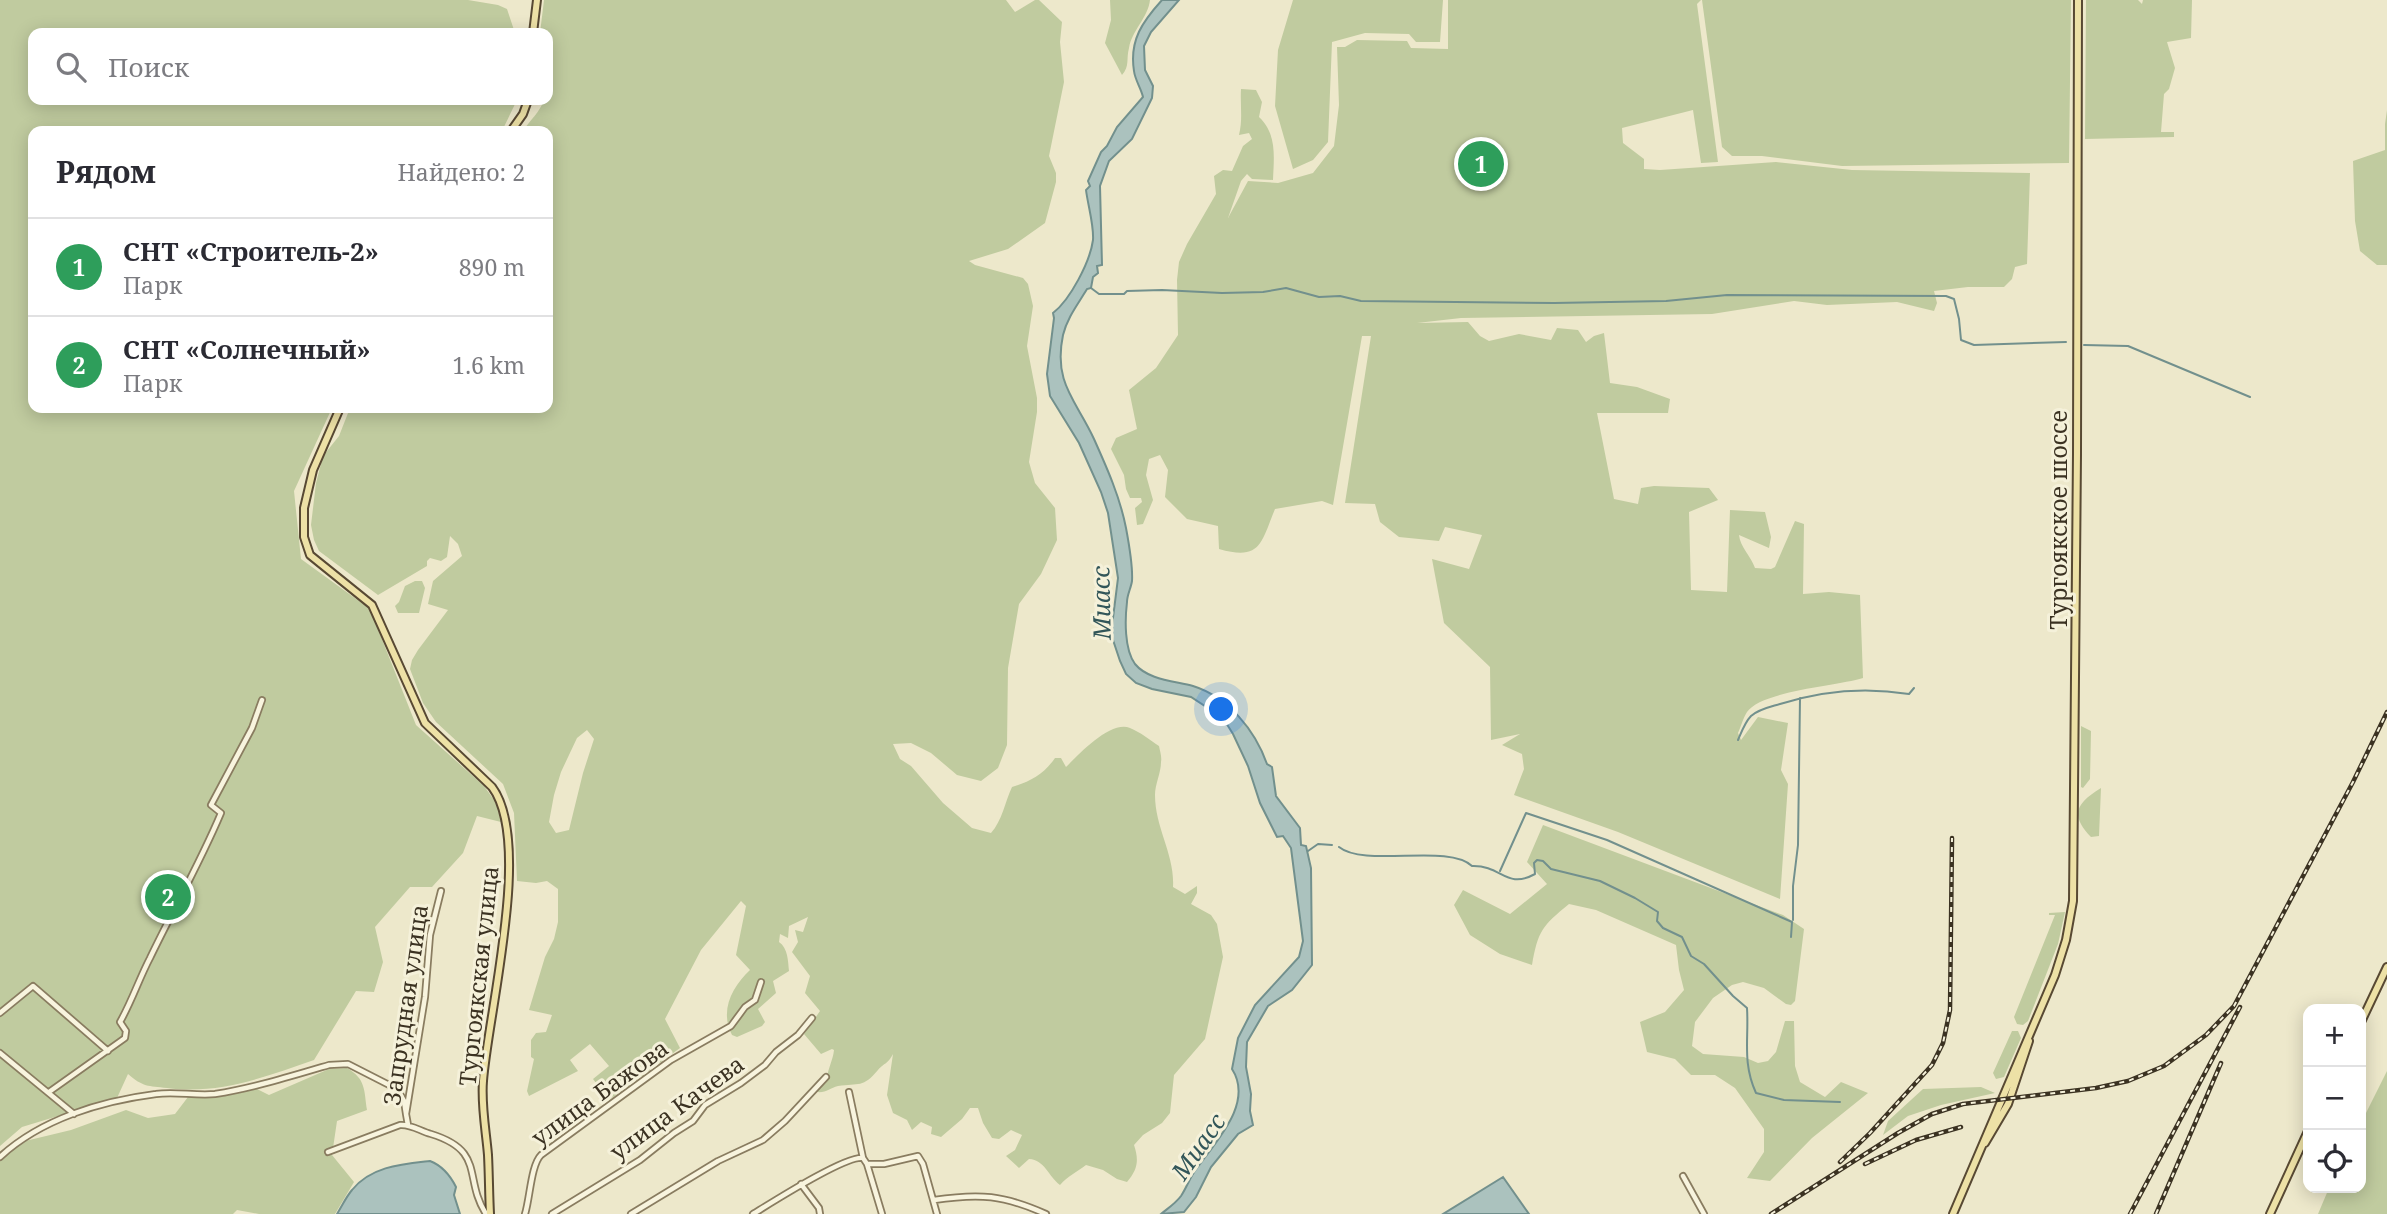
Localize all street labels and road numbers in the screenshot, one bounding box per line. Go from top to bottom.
street label: Тургоякское шоссе [2042,410,2074,630]
street label: Тургоякская улица [451,864,505,1088]
street label: Запрудная улица [375,902,435,1107]
street label: улица Бажова [524,1032,674,1153]
street label: улица Качева [603,1048,750,1167]

